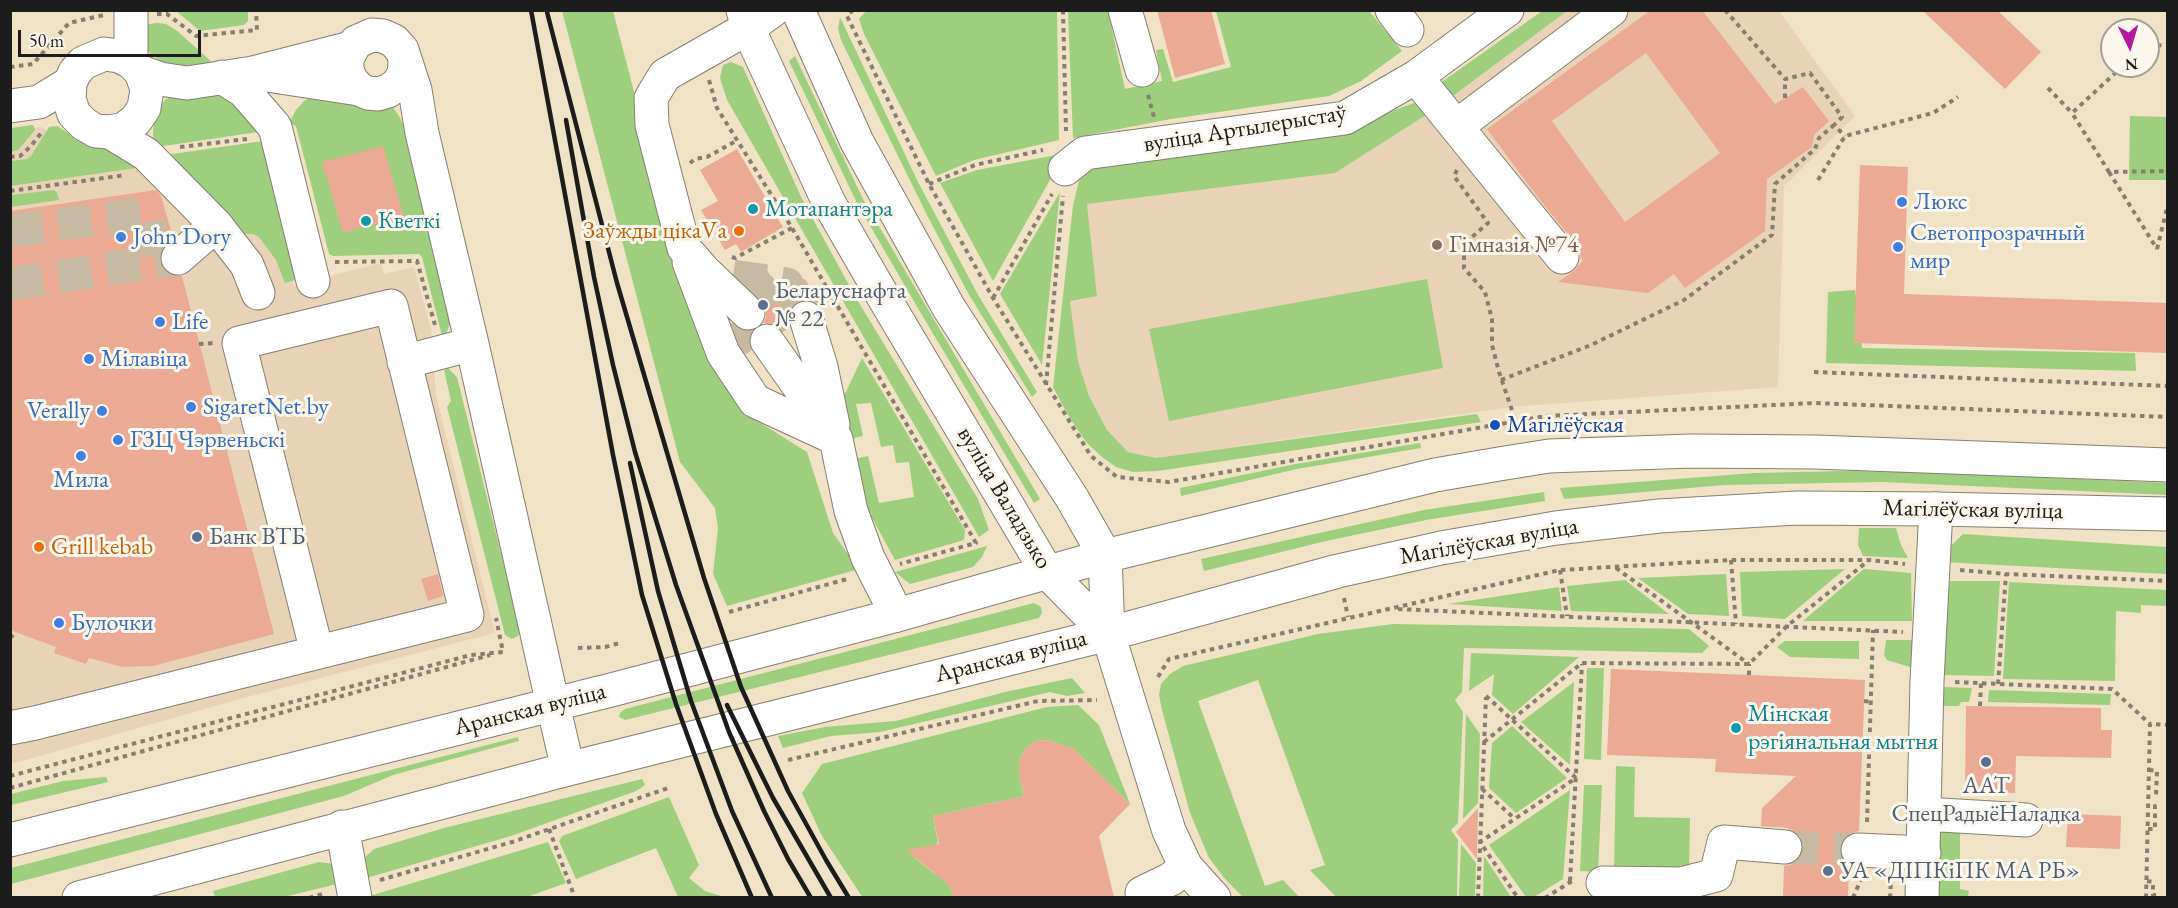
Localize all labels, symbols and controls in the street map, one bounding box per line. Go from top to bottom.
scale bar [21,18,204,56]
north arrow [2100,18,2160,78]
text: 50 m [29,29,64,52]
text: N [2124,53,2139,75]
street label: вуліца Артылерыстаў [1142,99,1348,159]
place label: Люкс [1914,188,1968,216]
place label: Мотапантэра [765,195,893,223]
marker: Люкс [1895,195,1909,209]
marker: Мотапантэра [746,202,760,216]
place label: Кветкі [378,207,441,235]
marker: Кветкі [359,214,373,228]
place label: Заўжды цікаVа [583,217,727,245]
place label: Светопрозрачный мир [1910,219,2085,275]
place label: John Dory [133,223,231,251]
marker: Заўжды цікаVа [732,224,746,238]
marker: John Dory [114,230,128,244]
place label: Гімназія №74 [1449,231,1579,259]
marker: Гімназія №74 [1430,238,1444,252]
marker: Светопрозрачный мир [1891,240,1905,254]
place label: Беларуснафта № 22 [775,277,906,333]
marker: Беларуснафта № 22 [756,298,770,312]
place label: Life [172,308,208,336]
marker: Life [153,315,167,329]
place label: Мілавіца [101,345,188,373]
marker: Мілавіца [82,352,96,366]
place label: SigaretNet.by [203,393,329,421]
place label: Verally [27,397,90,425]
marker: SigaretNet.by [184,400,198,414]
marker: Verally [95,404,109,418]
place label: Магілёўская [1507,411,1624,439]
marker: Магілёўская [1488,418,1502,432]
street label: вуліца Валадзько [950,422,1058,574]
place label: ГЗЦ Чэрвеньскі [130,426,285,454]
marker: ГЗЦ Чэрвеньскі [111,433,125,447]
marker: Мила [74,449,88,463]
place label: Мила [53,466,109,494]
street label: Магілёўская вуліца [1882,494,2064,526]
street label: Магілёўская вуліца [1398,512,1580,572]
place label: Банк ВТБ [209,523,305,551]
marker: Банк ВТБ [190,530,204,544]
place label: Grill kebab [51,533,153,561]
marker: Grill kebab [32,540,46,554]
place label: Булочки [71,609,153,637]
marker: Булочки [52,616,66,630]
street label: Аранская вуліца [932,624,1090,690]
street label: Аранская вуліца [451,677,609,743]
place label: Мінская рэгіянальная мытня [1748,700,1938,756]
marker: Мінская рэгіянальная мытня [1729,721,1743,735]
marker: ААТ СпецРадыёНаладка [1979,755,1993,769]
place label: ААТ СпецРадыёНаладка [1891,772,2081,828]
place label: УА «ДІПКіПК МА РБ» [1840,857,2080,885]
marker: УА «ДІПКіПК МА РБ» [1821,864,1835,878]

